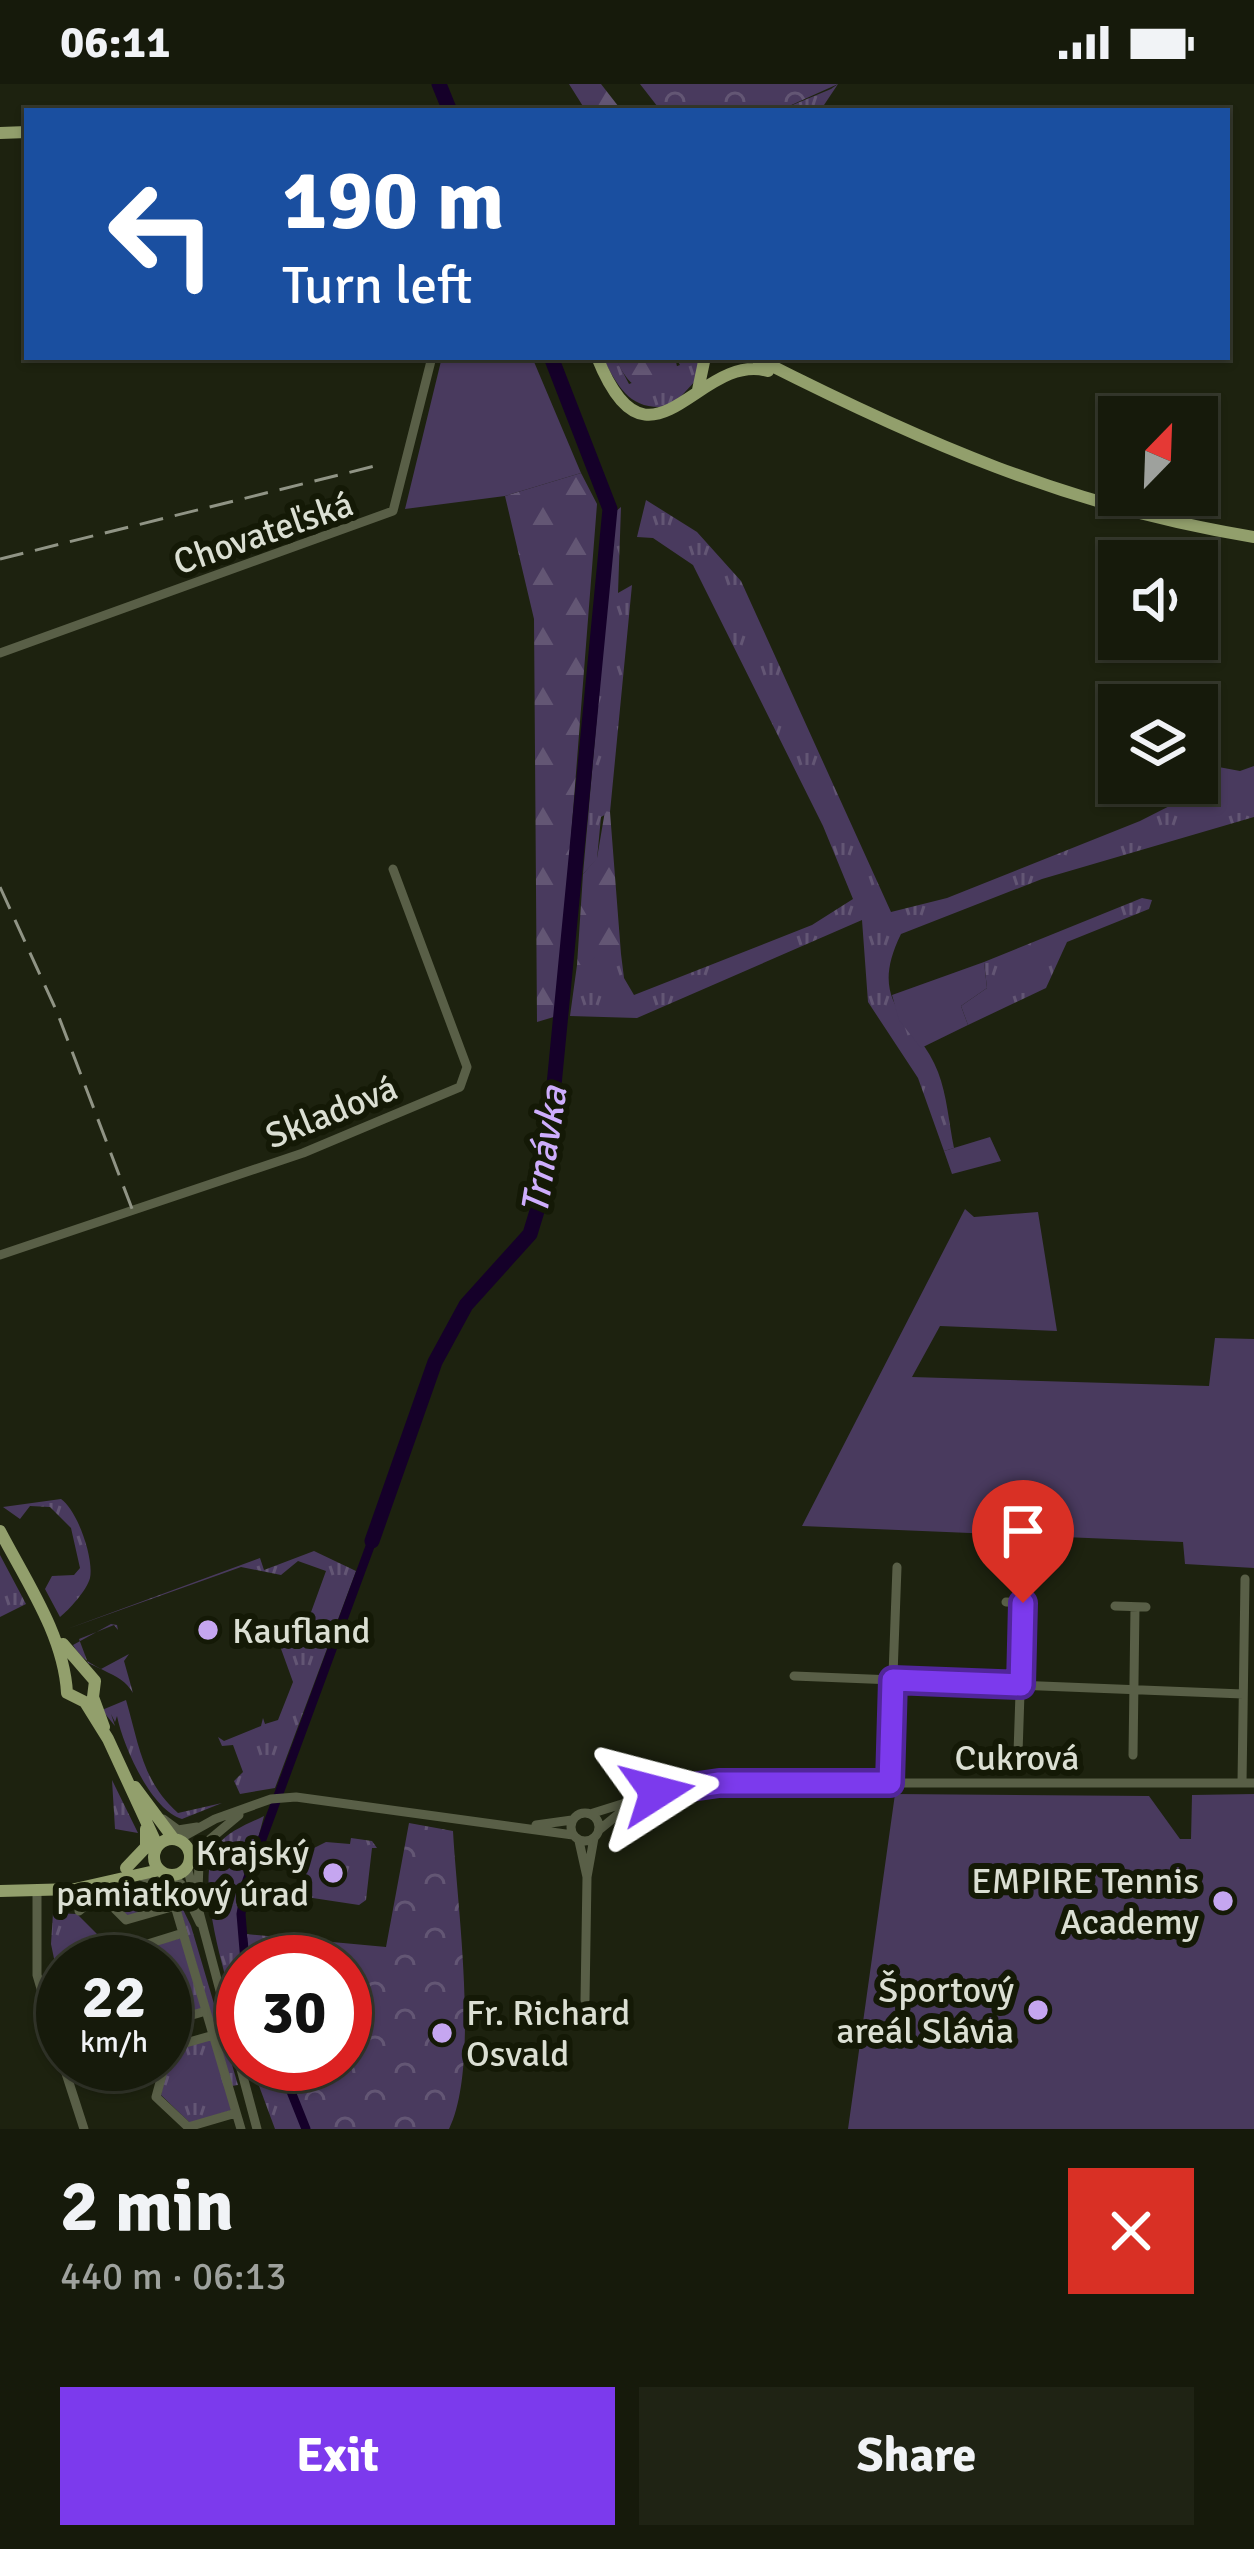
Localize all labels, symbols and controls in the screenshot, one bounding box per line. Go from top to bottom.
text: 06:11 [60,15,170,70]
text: 190 m [282,149,504,253]
icon: left [84,156,240,312]
text: Turn left [282,252,472,319]
north arrow [1098,396,1218,516]
map controls [1098,396,1218,804]
street label: Chovateľská [168,482,359,585]
button: sound [1098,540,1218,660]
button: layers [1098,684,1218,804]
street label: Skladová [259,1066,404,1159]
water label: Trnávka [510,1081,578,1218]
pin [972,1480,1074,1603]
icon: arrive [990,1498,1056,1564]
place label: Kaufland [232,1609,371,1654]
marker: Kaufland [195,1617,221,1643]
position arrow [594,1729,720,1855]
street label: Cukrová [955,1736,1079,1781]
place label: Krajský pamiatkový úrad [56,1831,309,1917]
place label: EMPIRE Tennis Academy [971,1859,1199,1945]
marker: Krajský pamiatkový úrad [320,1860,346,1886]
marker: EMPIRE Tennis Academy [1210,1888,1236,1914]
speed limit sign: 30 [216,1935,372,2091]
text: 22 [82,1961,146,2035]
place label: Športový areál Slávia [836,1968,1014,2054]
place label: Fr. Richard Osvald [466,1991,630,2077]
marker: Športový areál Slávia [1025,1997,1051,2023]
marker: Fr. Richard Osvald [429,2020,455,2046]
text: km/h [80,2024,148,2061]
text: 2 min [60,2162,234,2251]
button: close [1068,2168,1194,2294]
text: 440 m · 06:13 [60,2252,287,2300]
button: Exit [60,2387,615,2525]
button: Share [639,2387,1194,2525]

